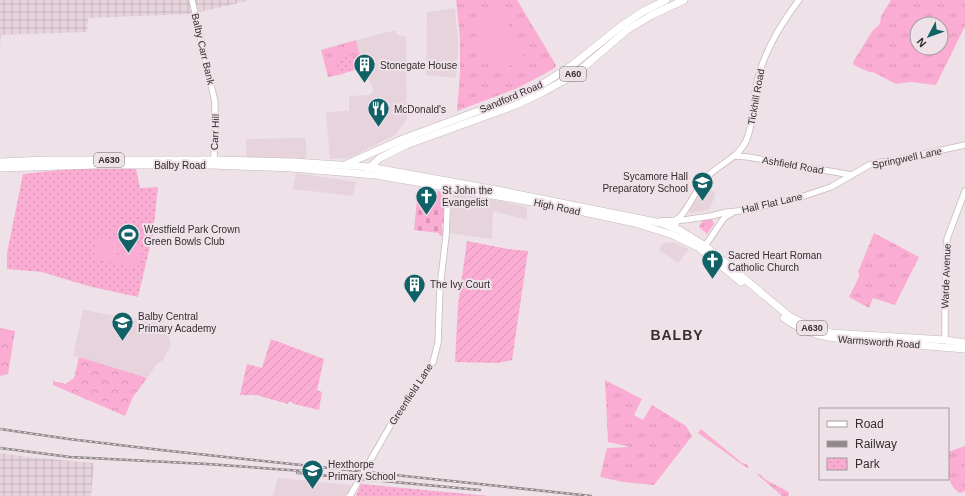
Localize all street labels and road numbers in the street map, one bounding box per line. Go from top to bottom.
street label: Balby Carr Bank [189,12,217,87]
road number: A60 [560,67,586,81]
street label: Tickhill Road [746,68,766,126]
street label: Sandford Road [478,79,544,115]
street label: Carr Hill [209,114,221,150]
street label: Springwell Lane [871,145,943,171]
road number: A630 [94,153,124,167]
street label: Ashfield Road [761,154,825,176]
street label: Balby Road [154,160,206,171]
street label: Hall Flat Lane [741,191,804,215]
street label: High Road [533,197,581,217]
street label: Warde Avenue [939,243,953,309]
road number: A630 [797,321,827,335]
street label: Warmsworth Road [837,334,921,350]
street label: Greenfield Lane [387,361,435,427]

